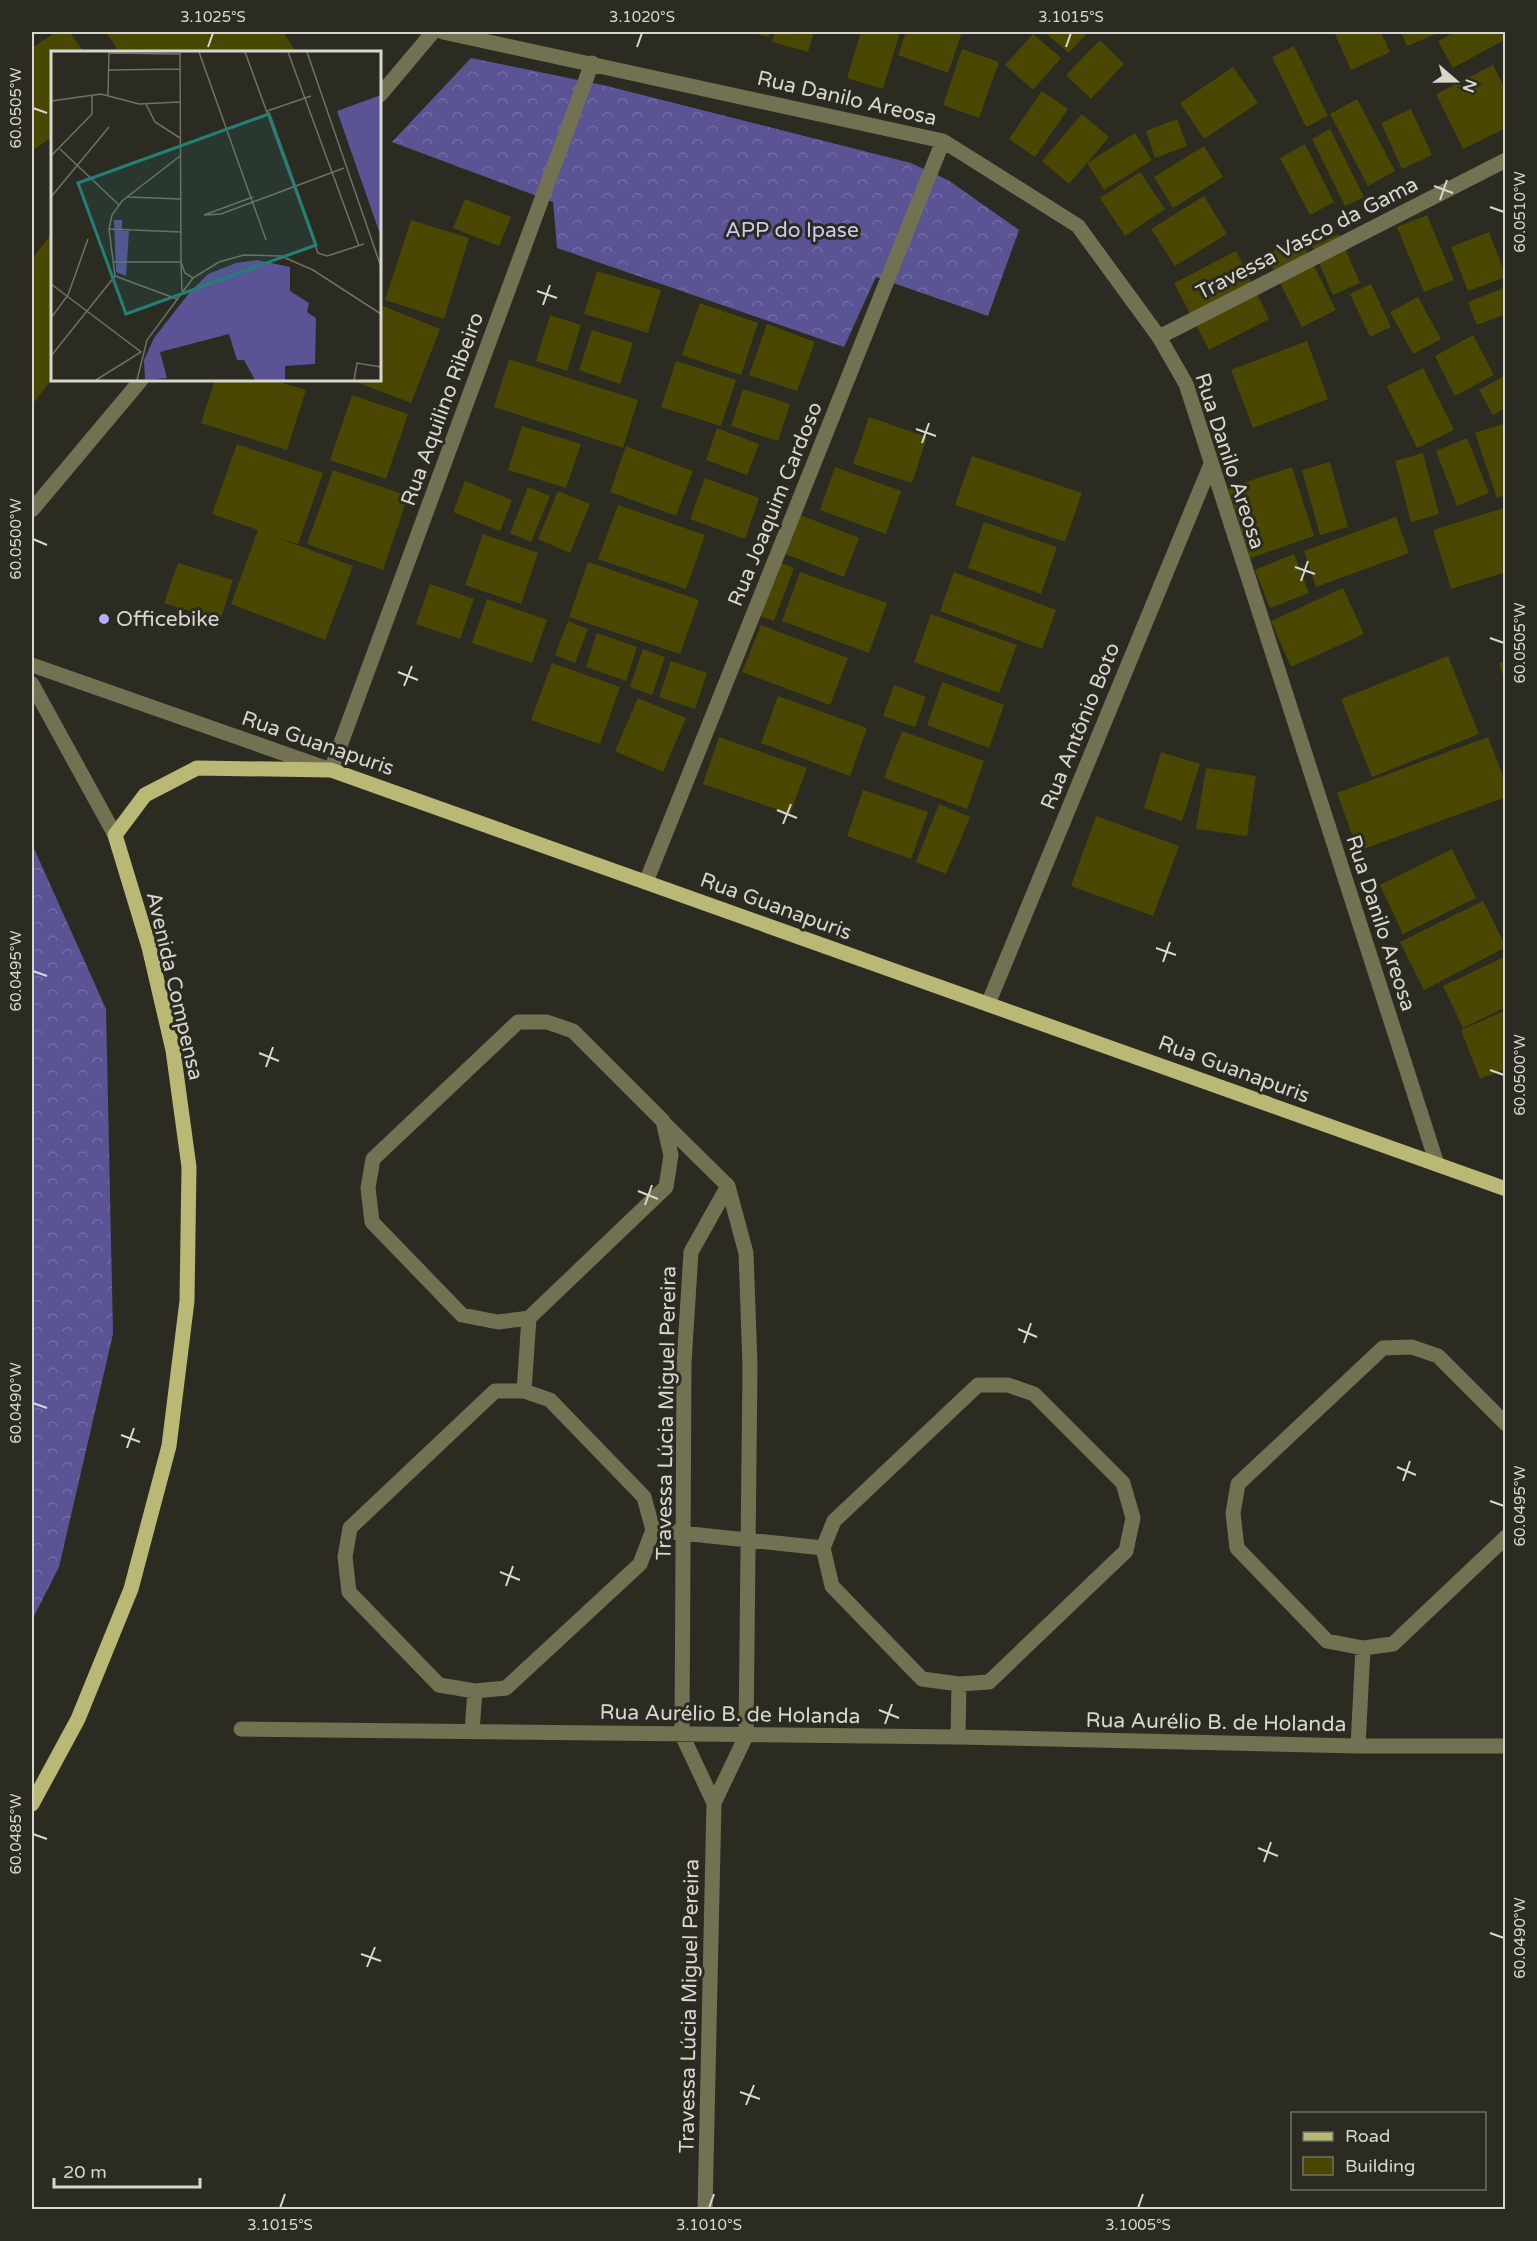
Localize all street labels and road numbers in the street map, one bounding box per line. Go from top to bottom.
street label: Rua Danilo Areosa [755,66,939,131]
street label: Travessa Vasco da Gama [1192,172,1422,305]
street label: Rua Aquilino Ribeiro [396,309,489,509]
street label: Rua Danilo Areosa [1189,370,1270,552]
street label: Rua Joaquim Cardoso [723,398,828,610]
street label: Rua Antônio Boto [1036,639,1125,813]
street label: Rua Guanapuris [238,706,397,781]
street label: Rua Danilo Areosa [1340,832,1421,1014]
street label: Rua Guanapuris [697,867,855,945]
street label: Avenida Compensa [141,890,208,1083]
street label: Rua Guanapuris [1155,1030,1313,1108]
street label: Travessa Lúcia Miguel Pereira [651,1266,682,1560]
street label: Rua Aurélio B. de Holanda [599,1700,861,1729]
street label: Rua Aurélio B. de Holanda [1085,1708,1347,1737]
street label: Travessa Lúcia Miguel Pereira [674,1859,705,2153]

